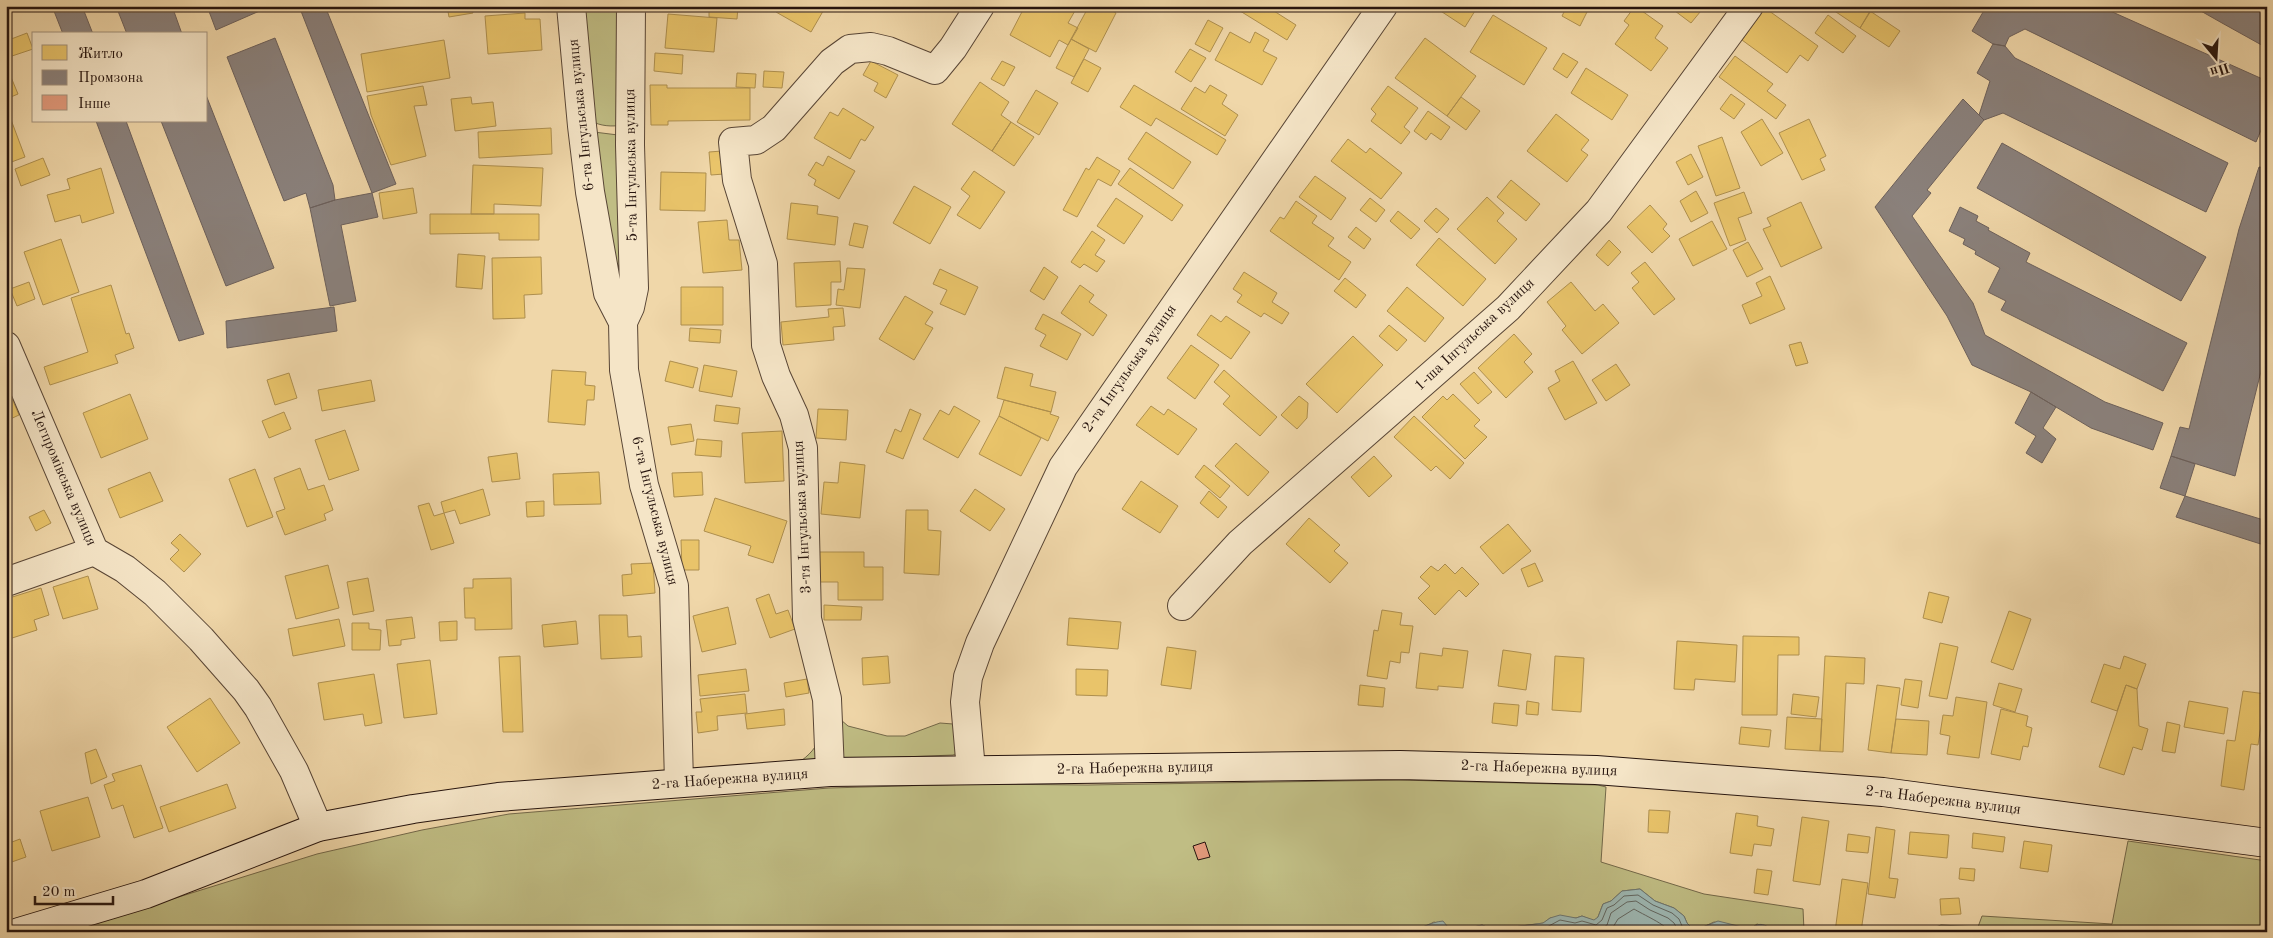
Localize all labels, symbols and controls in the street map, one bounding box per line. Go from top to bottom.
legend [32,32,208,122]
north arrow [2190,32,2240,82]
street label: 6-та Інгульська вулиця [567,38,597,192]
text: Житло [78,47,123,62]
text: Пн [2208,60,2231,79]
text: Промзона [78,71,144,86]
street label: 5-та Інгульська вулиця [623,88,641,242]
text: Інше [78,97,111,112]
street label: 1-ша Інгульська вулиця [1412,276,1538,394]
street label: 2-га Інгульська вулиця [1080,302,1180,436]
street label: Легпромівська вулиця [28,408,99,548]
street label: 6-та Інгульська вулиця [628,435,680,587]
street label: 3-тя Інгульська вулиця [791,440,815,594]
street label: 2-га Набережна вулиця [1460,759,1618,779]
street label: 2-га Набережна вулиця [1057,760,1214,778]
street label: 2-га Набережна вулиця [651,767,809,793]
street label: 2-га Набережна вулиця [1864,784,2022,818]
scale bar [35,873,112,905]
text: 20 m [42,885,76,900]

